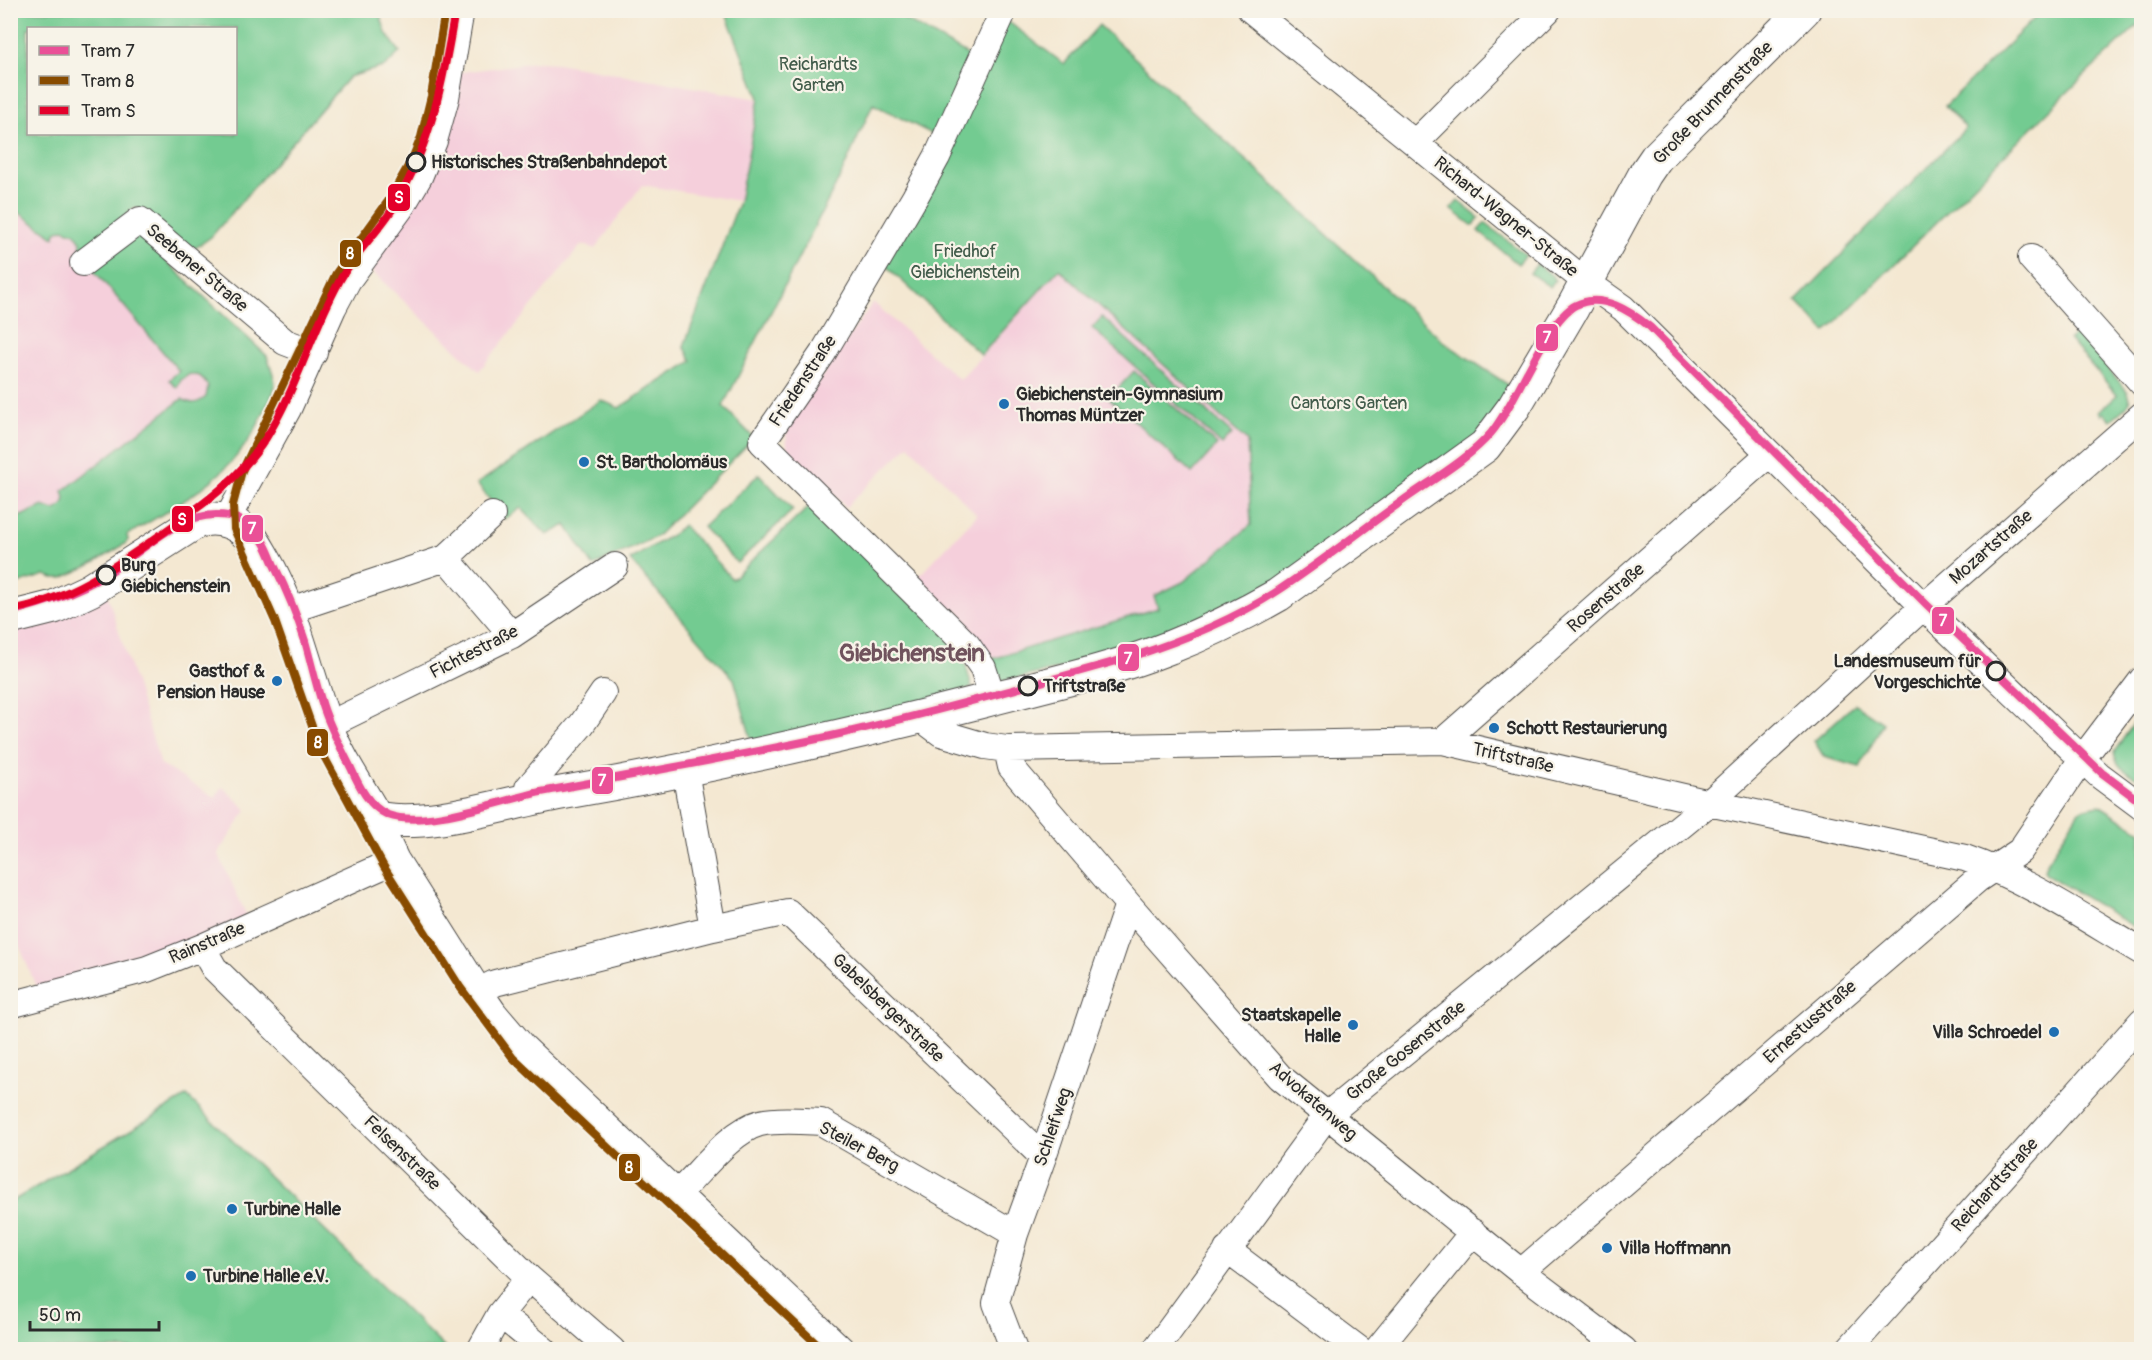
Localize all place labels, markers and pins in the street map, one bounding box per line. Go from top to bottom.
place label: Historisches Straßenbahndepot [431,151,668,174]
marker: Historisches Straßenbahndepot [406,152,426,172]
place label: Giebichenstein-Gymnasium Thomas Müntzer [1015,383,1223,427]
marker: Giebichenstein-Gymnasium Thomas Müntzer [997,397,1011,411]
place label: St. Bartholomäus [596,451,728,474]
marker: St. Bartholomäus [577,455,591,469]
place label: Burg Giebichenstein [121,554,230,598]
marker: Burg Giebichenstein [96,565,116,585]
place label: Landesmuseum für Vorgeschichte [1833,650,1982,694]
place label: Gasthof & Pension Hause [157,660,266,704]
marker: Landesmuseum für Vorgeschichte [1986,661,2006,681]
marker: Gasthof & Pension Hause [270,674,284,688]
place label: Triftstraße [1042,675,1127,698]
marker: Triftstraße [1018,676,1038,696]
place label: Schott Restaurierung [1506,717,1667,740]
marker: Schott Restaurierung [1487,721,1501,735]
place label: Staatskapelle Halle [1241,1004,1342,1048]
marker: Staatskapelle Halle [1346,1018,1360,1032]
place label: Villa Schroedel [1932,1021,2042,1044]
marker: Villa Schroedel [2047,1025,2061,1039]
place label: Turbine Halle [243,1198,342,1221]
marker: Turbine Halle [225,1202,239,1216]
place label: Villa Hoffmann [1619,1237,1731,1260]
marker: Villa Hoffmann [1600,1241,1614,1255]
place label: Turbine Halle e.V. [202,1265,329,1288]
marker: Turbine Halle e.V. [184,1269,198,1283]

